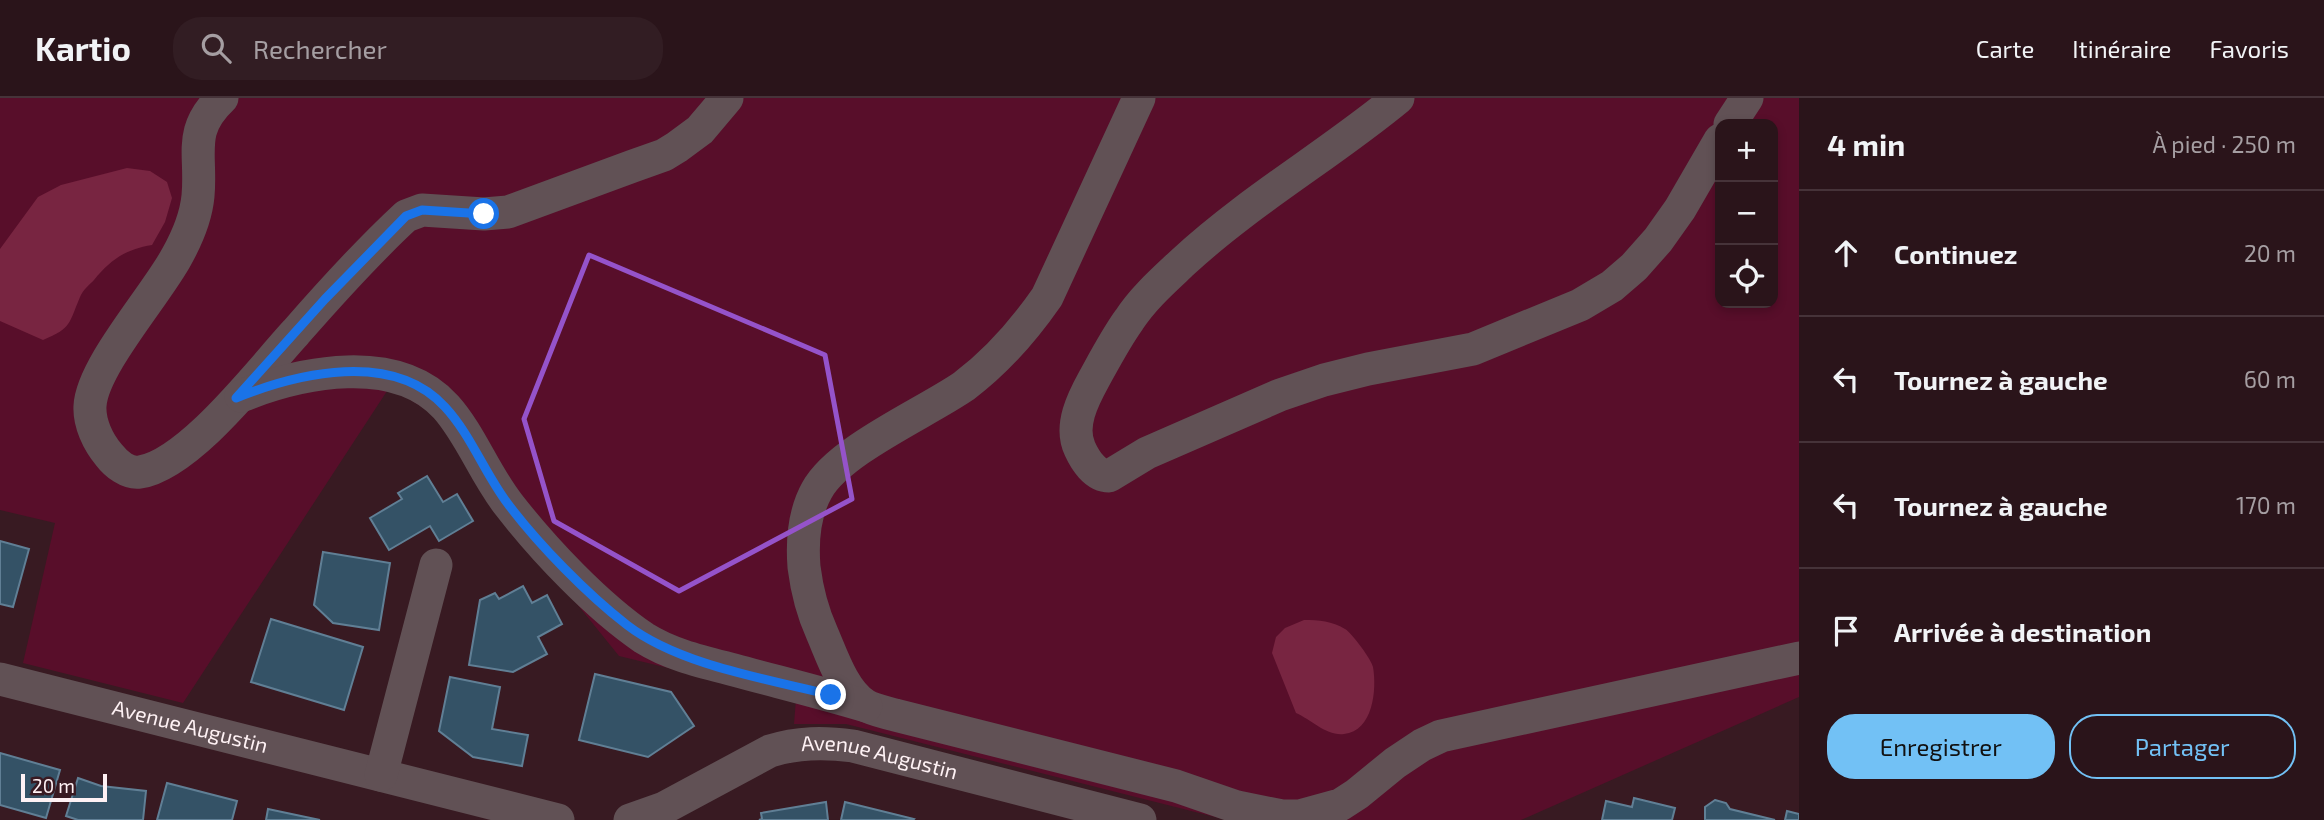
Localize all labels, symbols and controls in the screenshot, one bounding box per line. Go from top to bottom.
search box [173,17,663,80]
text: Kartio [35,28,131,68]
icon: search [197,29,235,67]
text: Rechercher [253,33,387,64]
text: Carte [1976,34,2034,63]
text: Itinéraire [2072,34,2171,63]
text: Favoris [2209,34,2289,63]
map controls [1715,119,1778,308]
button: + [1715,119,1778,182]
text: 4 min [1827,126,1905,162]
text: À pied · 250 m [2152,130,2296,158]
button: − [1715,182,1778,245]
route start [468,198,499,229]
icon: ahead [1827,234,1865,272]
text: Continuez [1894,238,2017,269]
text: 20 m [2244,239,2296,267]
button: locate [1715,245,1778,308]
icon: left [1827,360,1865,398]
text: Tournez à gauche [1894,364,2108,395]
text: 60 m [2244,365,2296,393]
icon: left [1827,486,1865,524]
text: Tournez à gauche [1894,490,2108,521]
text: 170 m [2236,491,2296,519]
icon: arrive [1827,612,1865,650]
text: Arrivée à destination [1894,616,2151,647]
route end [815,679,846,710]
street label: Avenue Augustin [110,694,271,757]
button: Enregistrer [1827,714,2055,779]
button: Partager [2069,714,2296,779]
street label: Avenue Augustin [800,729,961,783]
scale bar [21,771,107,803]
text: 20 m [32,774,75,797]

